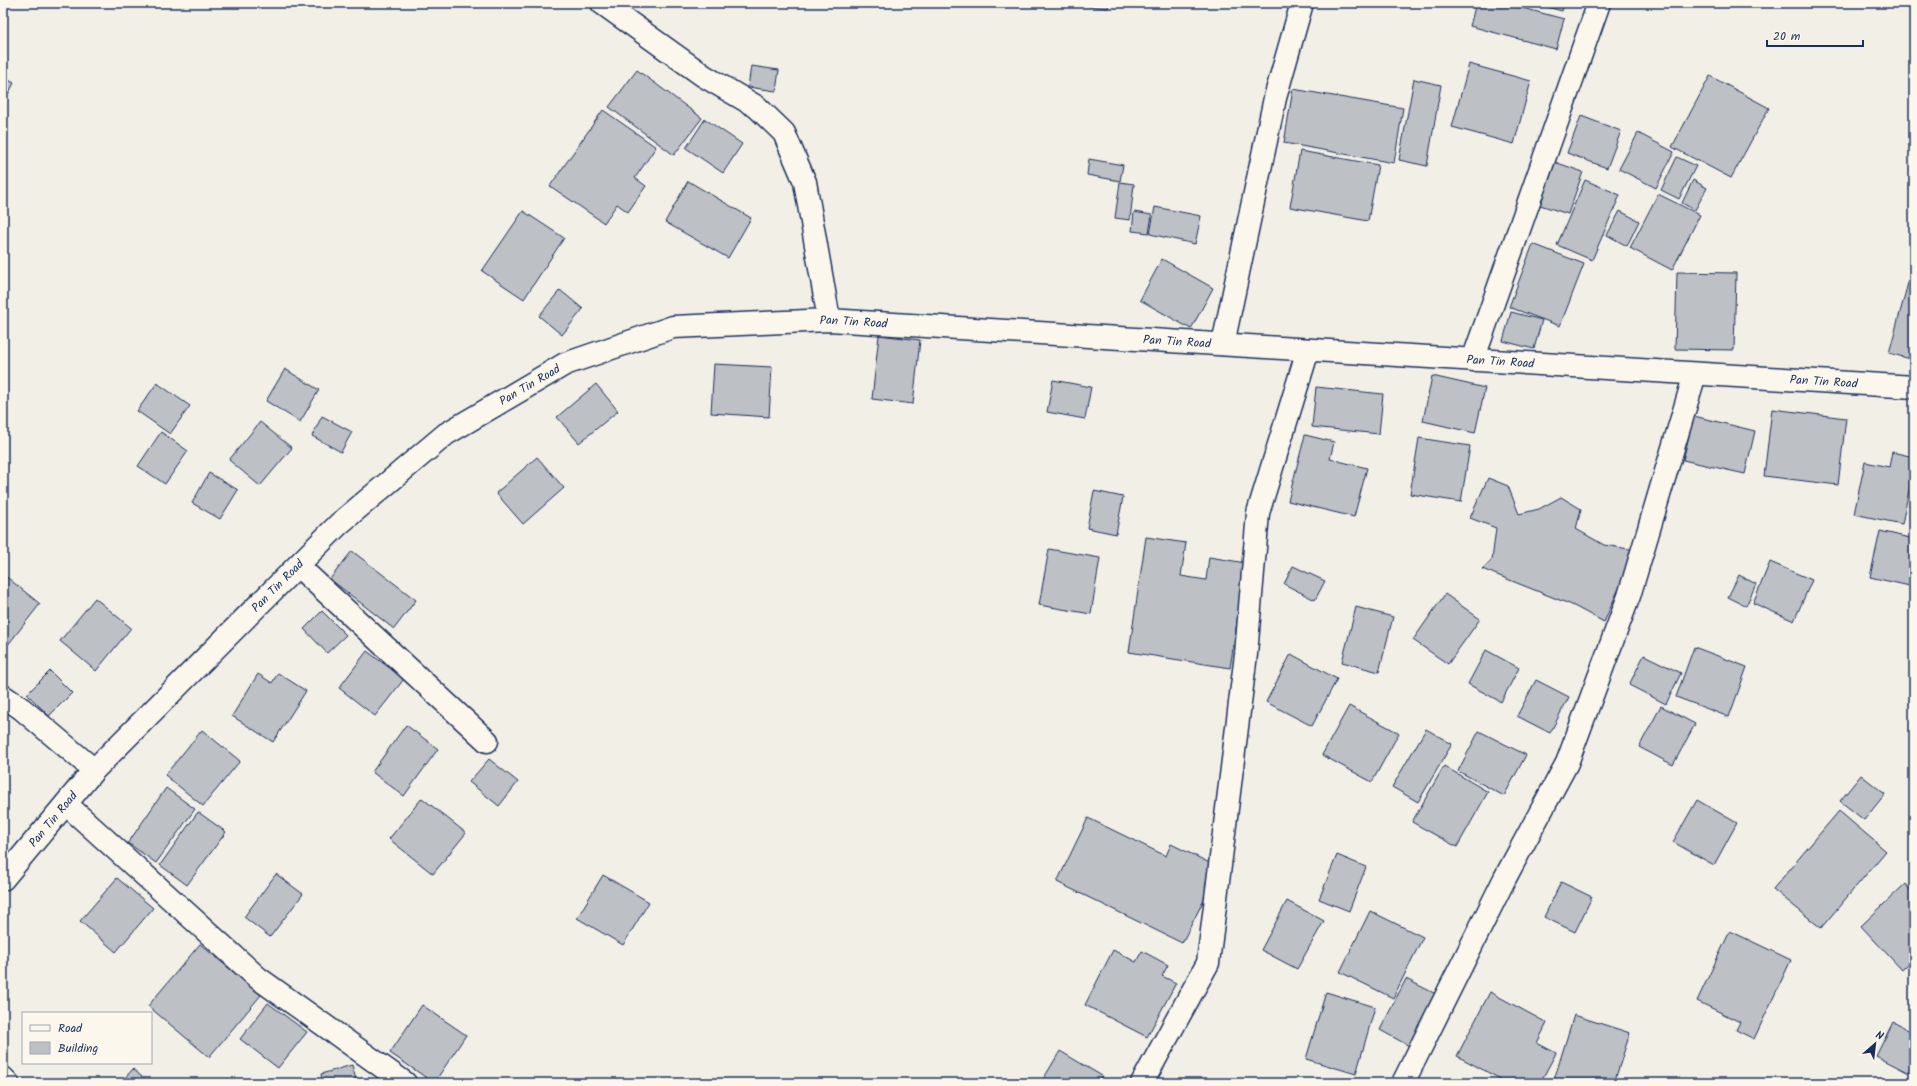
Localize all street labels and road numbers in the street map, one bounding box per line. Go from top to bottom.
street label: Pan Tin Road [819,311,889,334]
street label: Pan Tin Road [1142,330,1212,354]
street label: Pan Tin Road [1466,350,1536,374]
street label: Pan Tin Road [496,359,565,411]
street label: Pan Tin Road [1789,370,1859,394]
street label: Pan Tin Road [247,555,309,617]
street label: Pan Tin Road [24,786,83,852]

